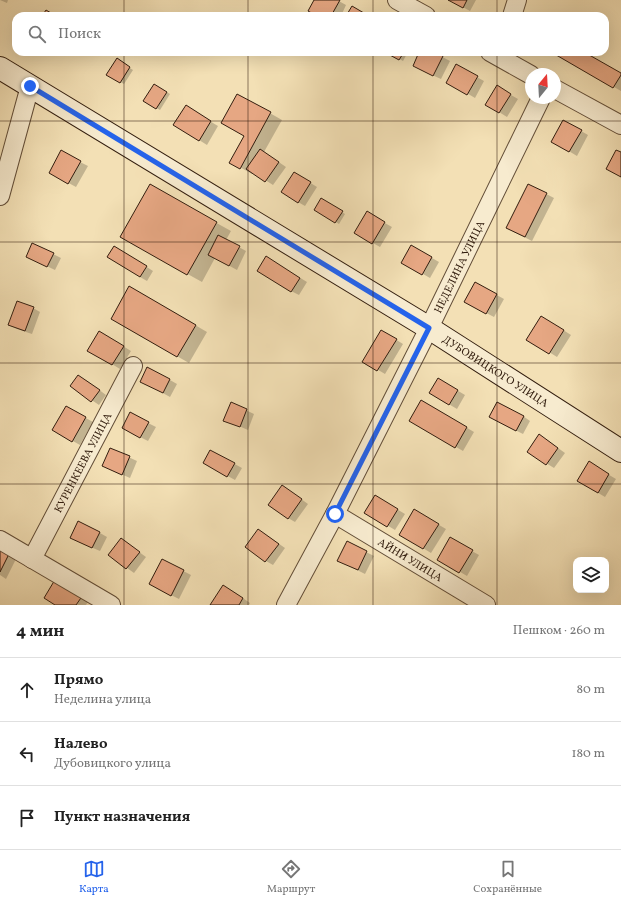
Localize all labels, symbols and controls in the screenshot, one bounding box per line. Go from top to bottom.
search box [12,12,609,56]
icon: search [26,23,48,45]
text: Поиск [58,24,101,45]
north arrow [525,68,561,104]
route end [21,77,39,95]
street label: НЕДЕЛИНА УЛИЦА [431,218,489,316]
street label: ДУБОВИЦКОГО УЛИЦА [439,332,551,412]
street label: КУРЕНКЕЕВА УЛИЦА [51,410,116,516]
route start [326,505,344,523]
street label: АЙНИ УЛИЦА [374,535,445,586]
map controls [573,557,609,593]
button: layers [573,557,609,593]
text: 4 мин [16,620,64,643]
text: Пешком · 260 m [513,622,605,640]
text: Прямо [54,670,103,691]
icon: ahead [16,679,38,701]
text: 80 m [576,681,605,699]
text: Неделина улица [54,691,151,709]
text: Налево [54,734,108,755]
icon: left [16,743,38,765]
text: 180 m [571,745,605,763]
text: Дубовицкого улица [54,755,171,773]
icon: arrive [16,807,38,829]
text: Пункт назначения [54,807,190,828]
tab: Карта [79,858,109,897]
tab: Маршрут [267,858,315,897]
tab: Сохранённые [473,858,542,897]

